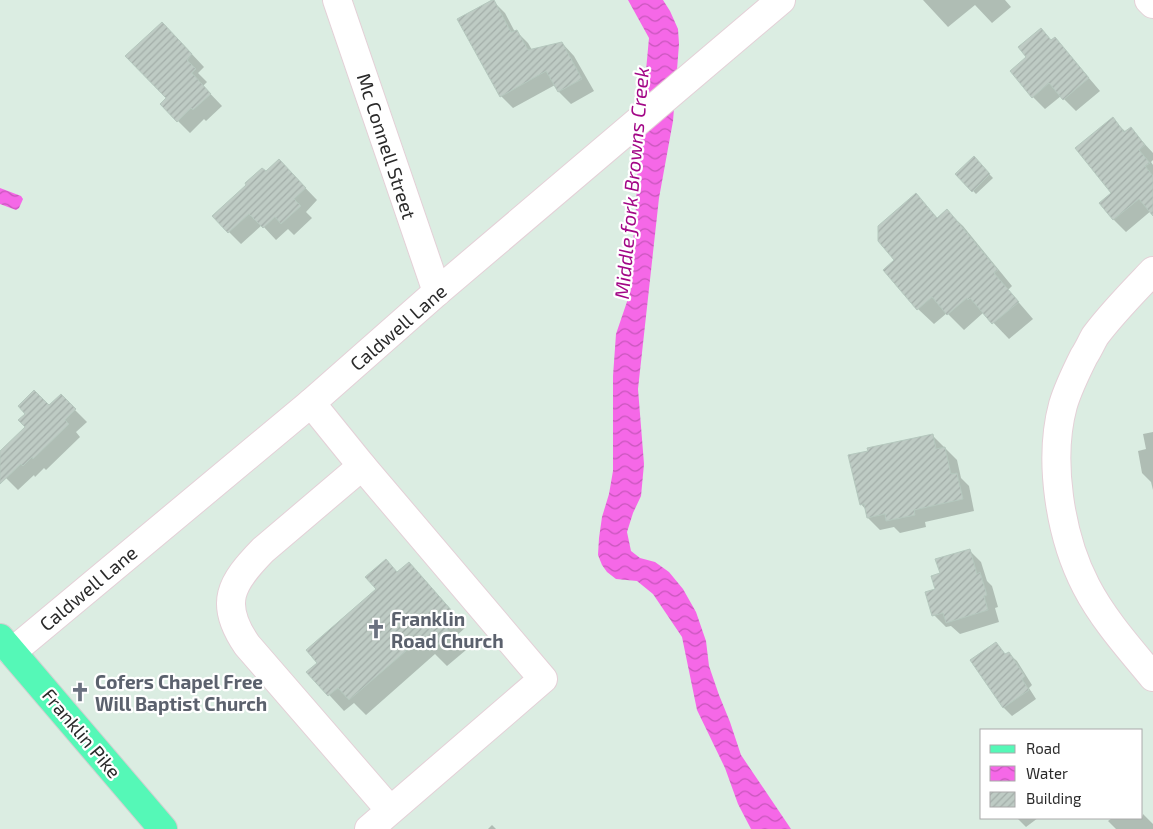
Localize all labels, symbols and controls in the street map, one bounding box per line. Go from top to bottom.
water label: Middle fork Browns Creek [609,66,653,300]
street label: Mc Connell Street [353,70,421,222]
street label: Caldwell Lane [345,279,451,375]
street label: Caldwell Lane [35,541,141,635]
place label: Franklin Road Church [391,607,504,652]
church icon: Franklin Road Church [365,618,387,640]
place label: Cofers Chapel Free Will Baptist Church [95,670,267,715]
church icon: Cofers Chapel Free Will Baptist Church [69,681,91,703]
street label: Franklin Pike [38,684,126,782]
legend [980,729,1143,819]
text: Road [1026,739,1061,757]
text: Water [1026,764,1068,782]
text: Building [1026,789,1082,807]

